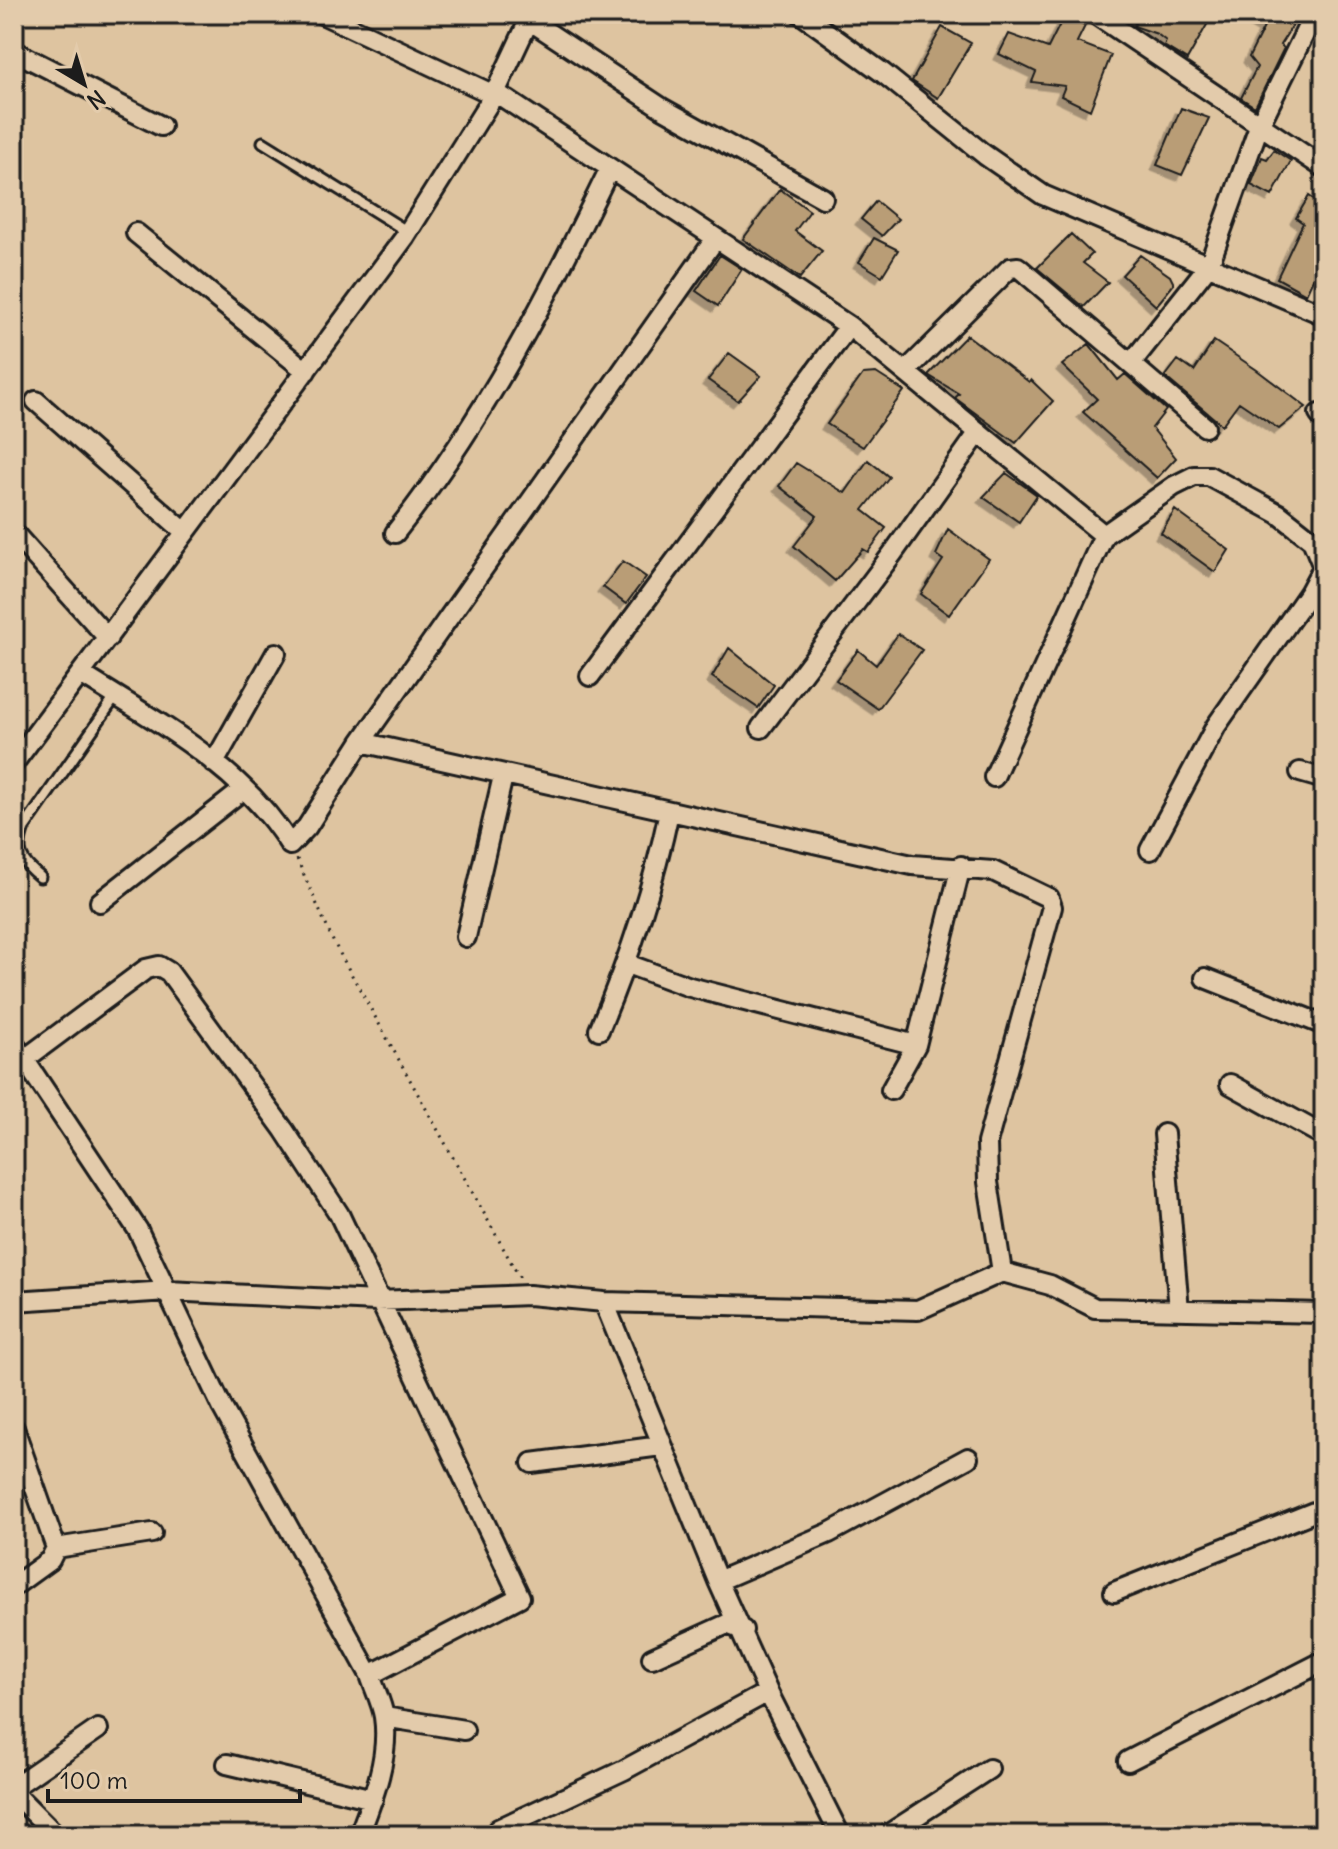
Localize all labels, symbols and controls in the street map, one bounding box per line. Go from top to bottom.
north arrow [44,44,124,124]
text: N [82,84,111,115]
scale bar [48,1753,300,1803]
text: 100 m [60,1765,128,1795]

